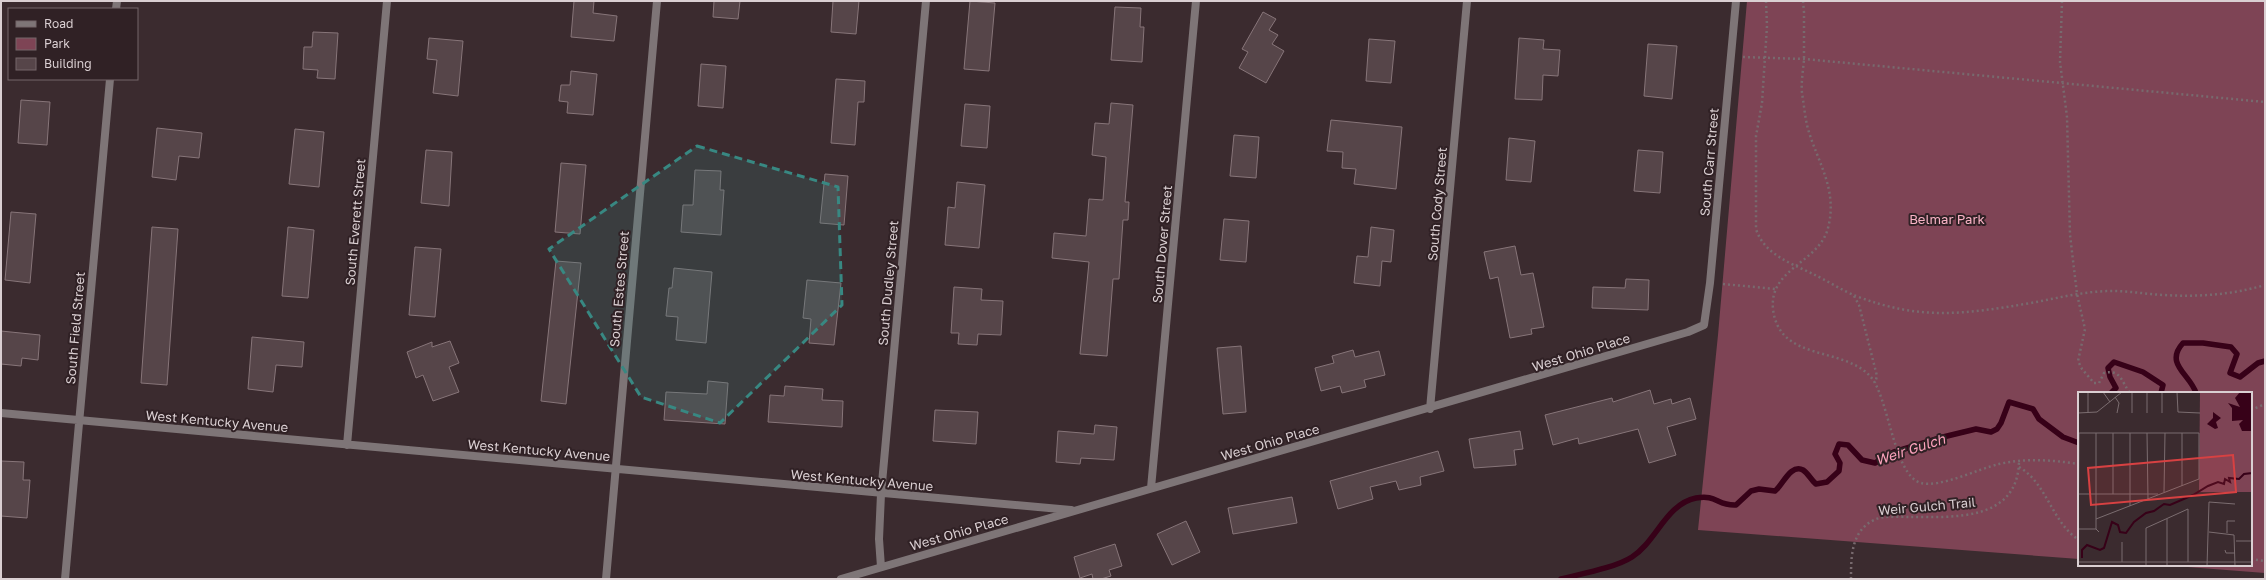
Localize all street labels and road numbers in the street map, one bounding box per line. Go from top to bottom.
street label: South Carr Street [1696,107,1722,217]
street label: South Cody Street [1424,146,1450,262]
street label: South Everett Street [341,158,369,286]
street label: South Dover Street [1149,184,1175,304]
street label: South Dudley Street [875,220,901,346]
street label: South Estes Street [606,230,632,348]
street label: South Field Street [62,271,88,385]
street label: West Ohio Place [1530,329,1632,375]
street label: West Kentucky Avenue [145,407,289,435]
street label: West Ohio Place [1219,420,1321,464]
street label: West Kentucky Avenue [467,436,611,464]
street label: West Kentucky Avenue [790,466,934,494]
street label: Weir Gulch Trail [1878,494,1976,518]
street label: West Ohio Place [908,510,1010,554]

